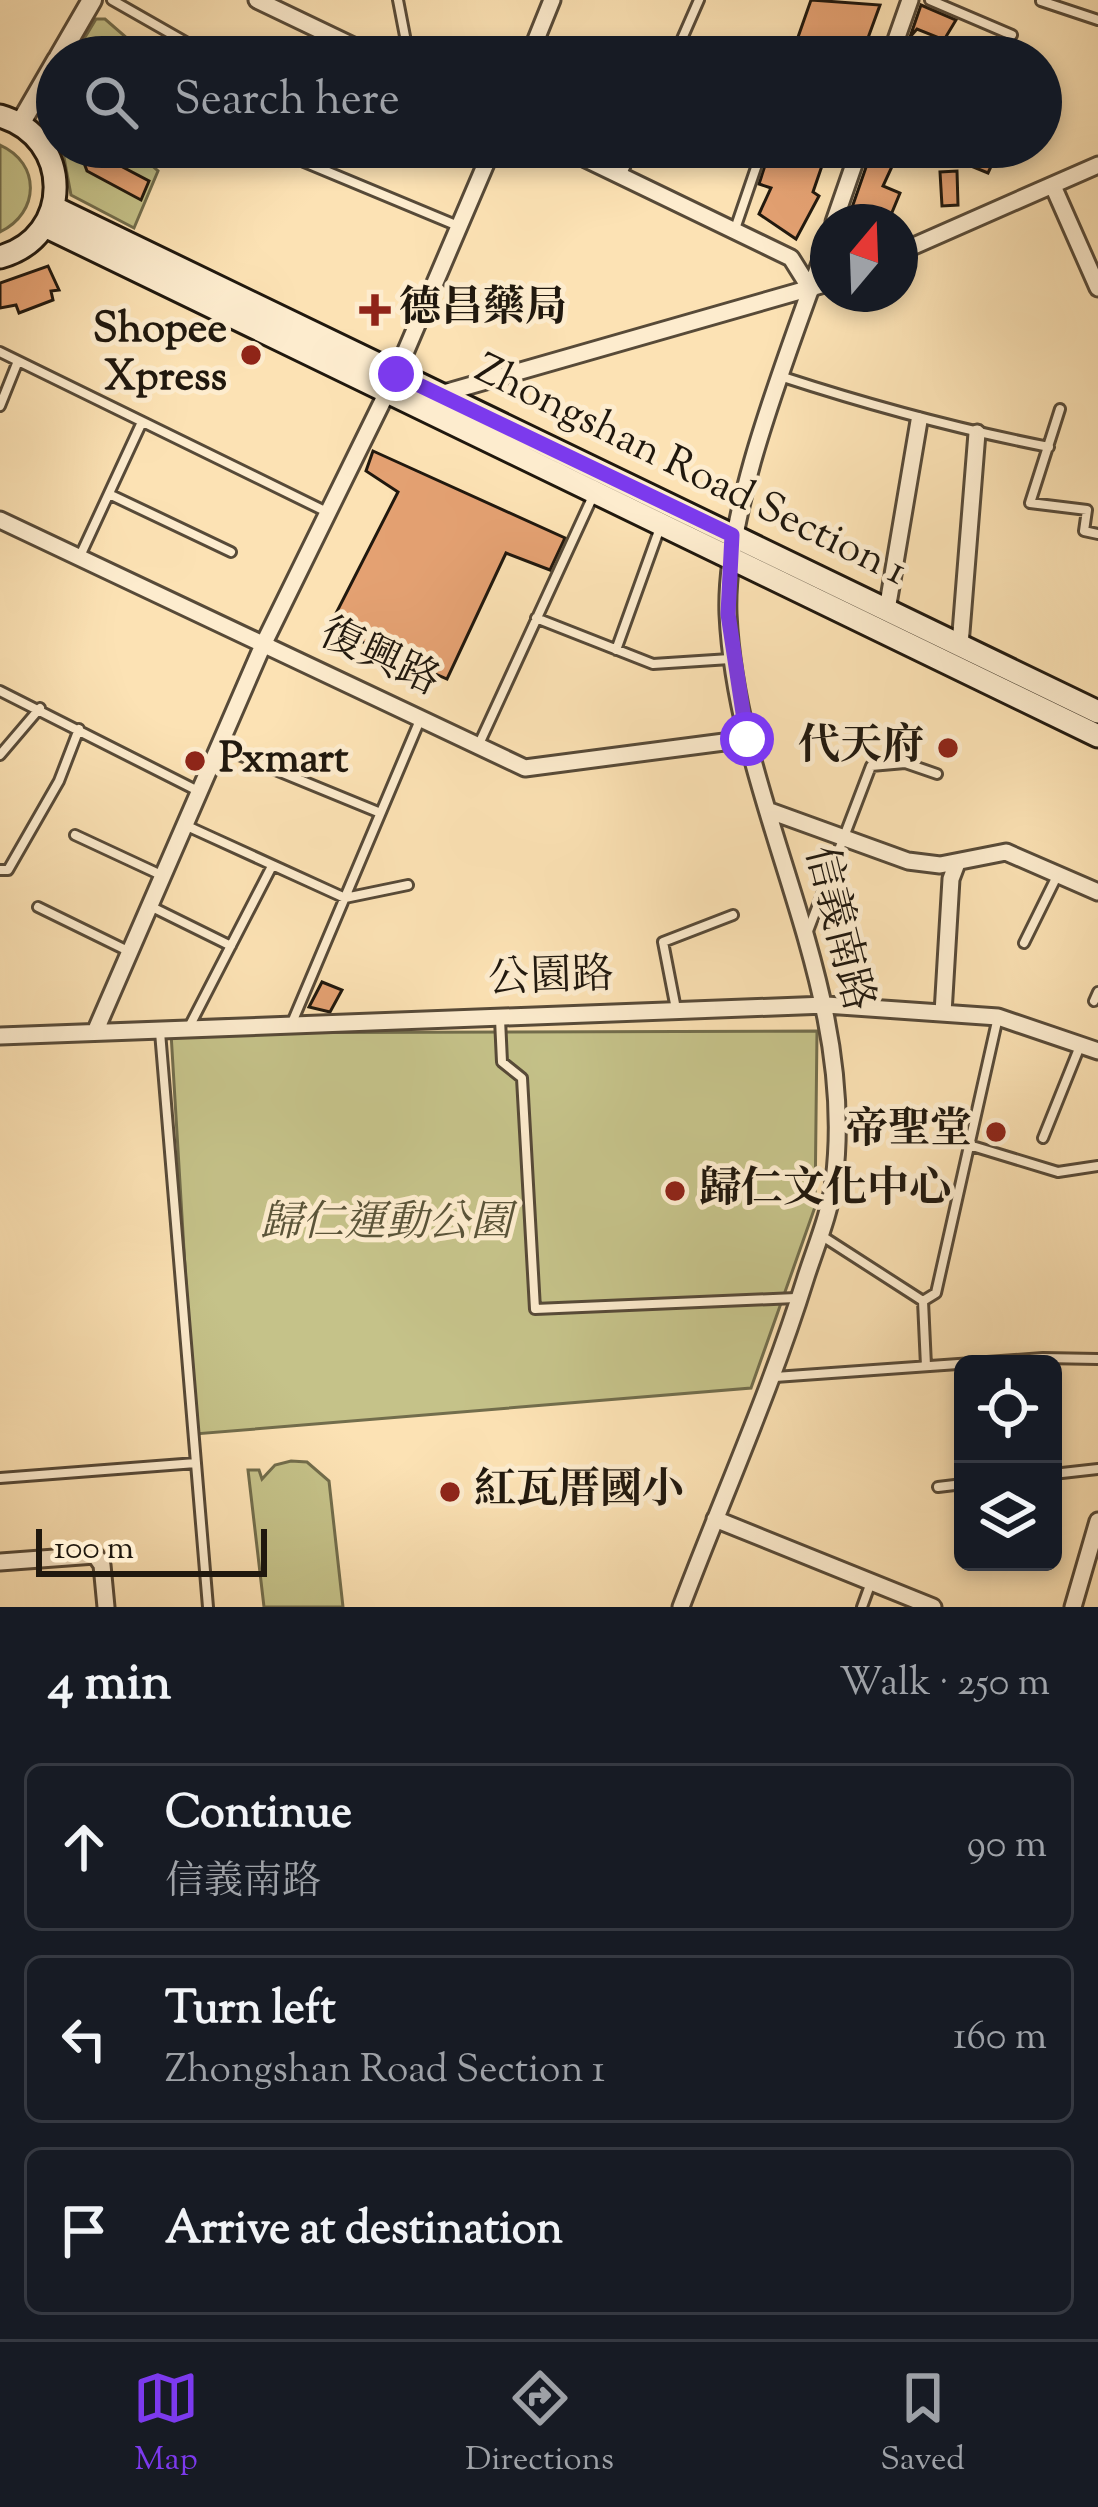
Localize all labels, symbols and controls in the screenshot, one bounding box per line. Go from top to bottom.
search box [36,36,1062,168]
icon: search [78,69,144,135]
text: Search here [174,70,400,135]
north arrow [810,204,918,312]
place label: 德昌藥局 [399,280,567,340]
marker: 德昌藥局 [362,297,388,323]
place label: Shopee Xpress [93,301,227,409]
street label: Zhongshan Road Section 1 [464,341,916,603]
marker: Shopee Xpress [238,342,264,368]
route end [369,347,423,401]
street label: 復興路 [309,605,449,713]
route start [720,712,774,766]
place label: 代天府 [798,718,924,778]
place label: Pxmart [219,731,349,791]
marker: 代天府 [935,735,961,761]
marker: Pxmart [182,748,208,774]
street label: 信義南路 [788,840,886,1018]
street label: 公園路 [487,947,615,1011]
place label: 帝聖堂 [846,1102,972,1162]
marker: 帝聖堂 [983,1119,1009,1145]
place label: 歸仁文化中心 [699,1161,951,1221]
marker: 歸仁文化中心 [662,1178,688,1204]
park label: 歸仁運動公園 [260,1195,518,1255]
map controls [954,1355,1062,1571]
button: locate [954,1355,1062,1463]
place label: 紅瓦厝國小 [474,1462,684,1522]
button: layers [954,1463,1062,1571]
marker: 紅瓦厝國小 [437,1479,463,1505]
scale bar [36,1523,267,1576]
text: 100 m [54,1526,134,1574]
text: 4 min [48,1649,171,1722]
text: Walk · 250 m [839,1657,1050,1713]
text: Continue [165,1783,352,1848]
icon: ahead [51,1814,117,1880]
text: 90 m [967,1819,1047,1875]
text: 信義南路 [165,1856,321,1912]
text: Turn left [165,1979,336,2044]
icon: left [51,2006,117,2072]
text: 160 m [953,2011,1047,2067]
text: Zhongshan Road Section 1 [165,2044,605,2100]
icon: arrive [51,2198,117,2264]
text: Arrive at destination [165,2199,563,2264]
tab: Map [133,2365,199,2485]
tab: Directions [465,2365,614,2485]
tab: Saved [880,2365,965,2485]

